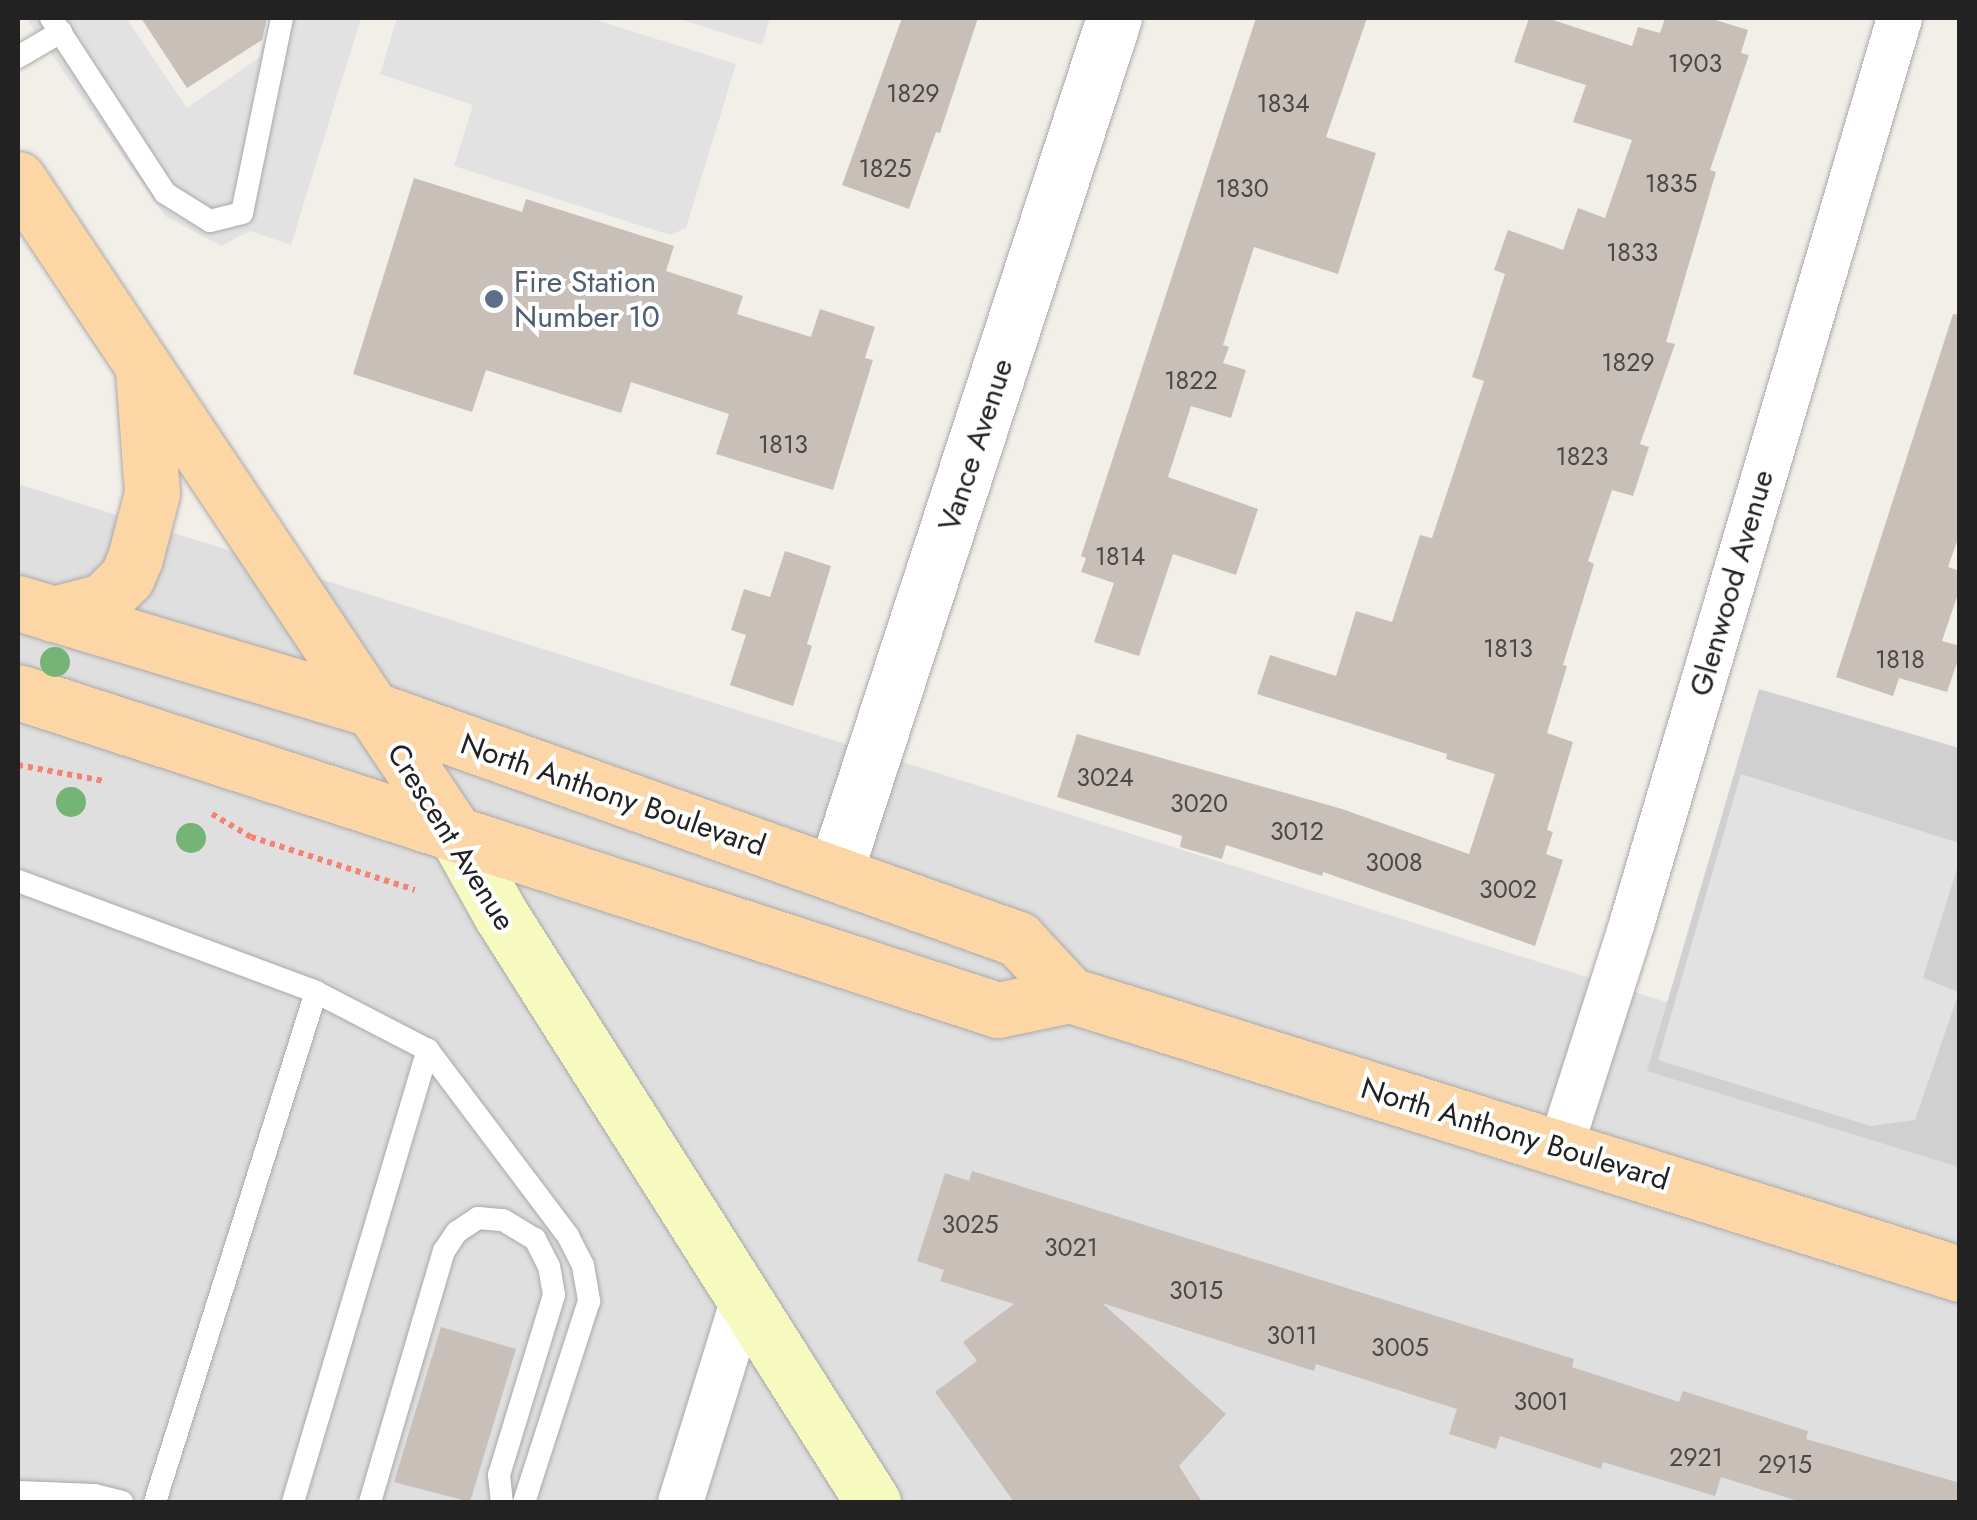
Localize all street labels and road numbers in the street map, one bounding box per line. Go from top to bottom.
street label: Vance Avenue [931,354,1021,536]
street label: Glenwood Avenue [1683,466,1781,700]
street label: North Anthony Boulevard [456,726,770,864]
street label: Crescent Avenue [379,737,523,937]
street label: North Anthony Boulevard [1357,1070,1673,1198]

